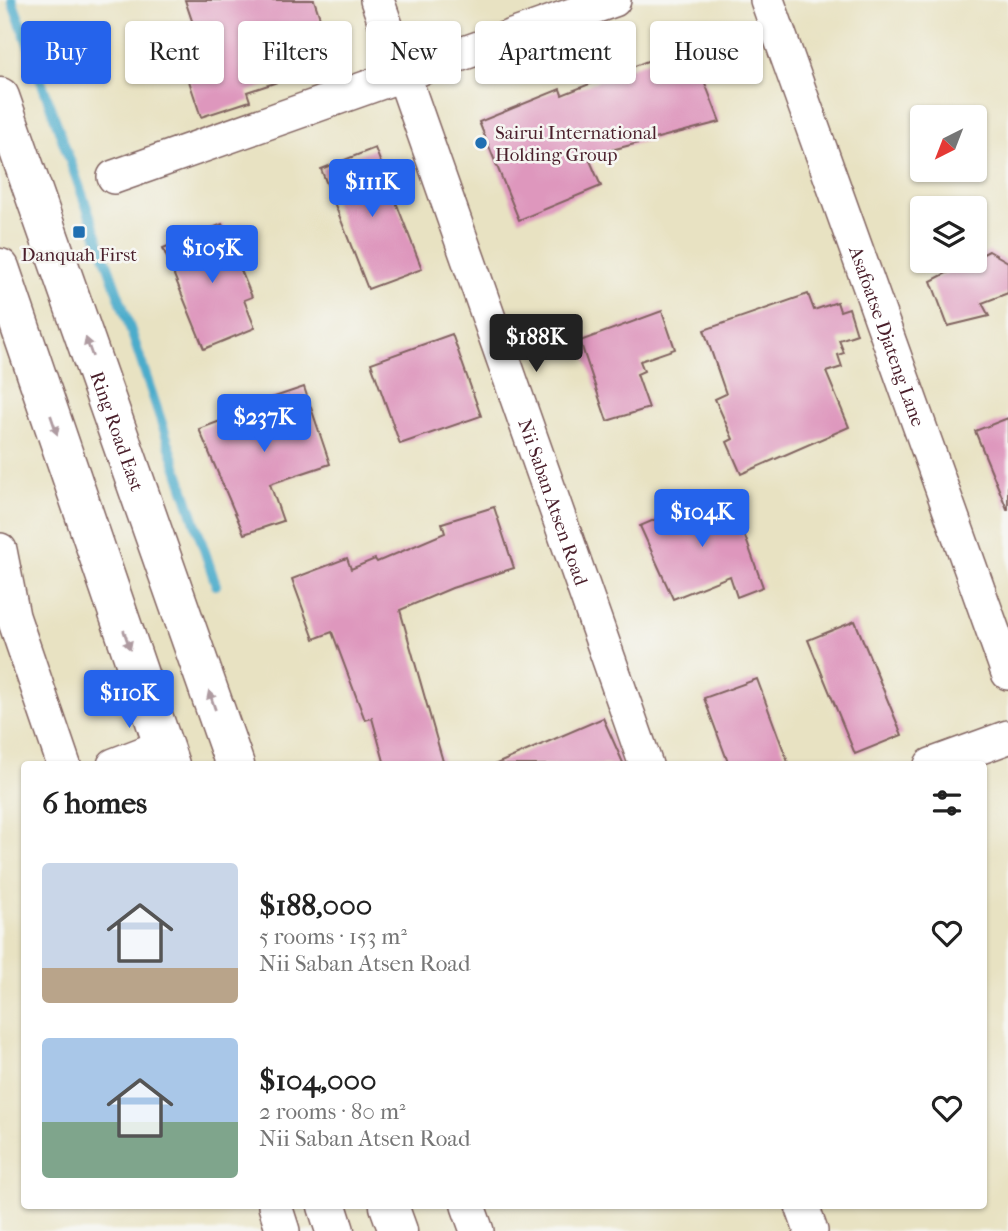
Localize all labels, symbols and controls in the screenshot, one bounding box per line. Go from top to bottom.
chip: Buy [21,21,111,84]
chip: Rent [125,21,224,84]
chip: Filters [238,21,352,84]
chip: New [366,21,461,84]
chip: Apartment [475,21,636,84]
chip: House [650,21,763,84]
north arrow [910,105,987,182]
map controls [910,105,987,273]
place label: Sairui International Holding Group [495,122,657,166]
marker: Sairui International Holding Group [473,135,489,151]
pin: $111K [323,160,421,219]
text: $111K [345,168,399,195]
button: layers [910,196,987,273]
marker: Danquah First [71,224,87,240]
pin: $105K [163,226,261,285]
text: $105K [182,234,242,261]
street label: Asafoatse Djateng Lane [844,242,929,430]
place label: Danquah First [21,244,137,266]
pin: $188K [487,314,585,374]
text: $188K [506,323,566,350]
one-way arrow [83,336,94,357]
street label: Ring Road East [85,369,148,494]
pin: $237K [215,394,313,454]
text: $237K [233,403,295,430]
one-way arrow [49,415,60,436]
street label: Nii Saban Atsen Road [513,416,592,589]
pin: $104K [653,490,751,549]
text: $104K [670,498,734,525]
one-way arrow [122,630,133,651]
pin: $110K [80,670,178,730]
text: $110K [100,679,158,706]
one-way arrow [206,690,217,711]
icon: filters [928,784,966,822]
text: 6 homes [42,786,147,821]
text: $188,000 [259,888,372,923]
icon: home [98,891,182,975]
icon: heart [928,914,966,952]
text: 5 rooms · 153 m² [259,923,407,950]
text: Nii Saban Atsen Road [259,950,470,977]
text: $104,000 [259,1063,377,1098]
icon: home [98,1066,182,1150]
icon: heart [928,1089,966,1127]
text: 2 rooms · 80 m² [259,1098,406,1125]
text: Nii Saban Atsen Road [259,1125,470,1152]

